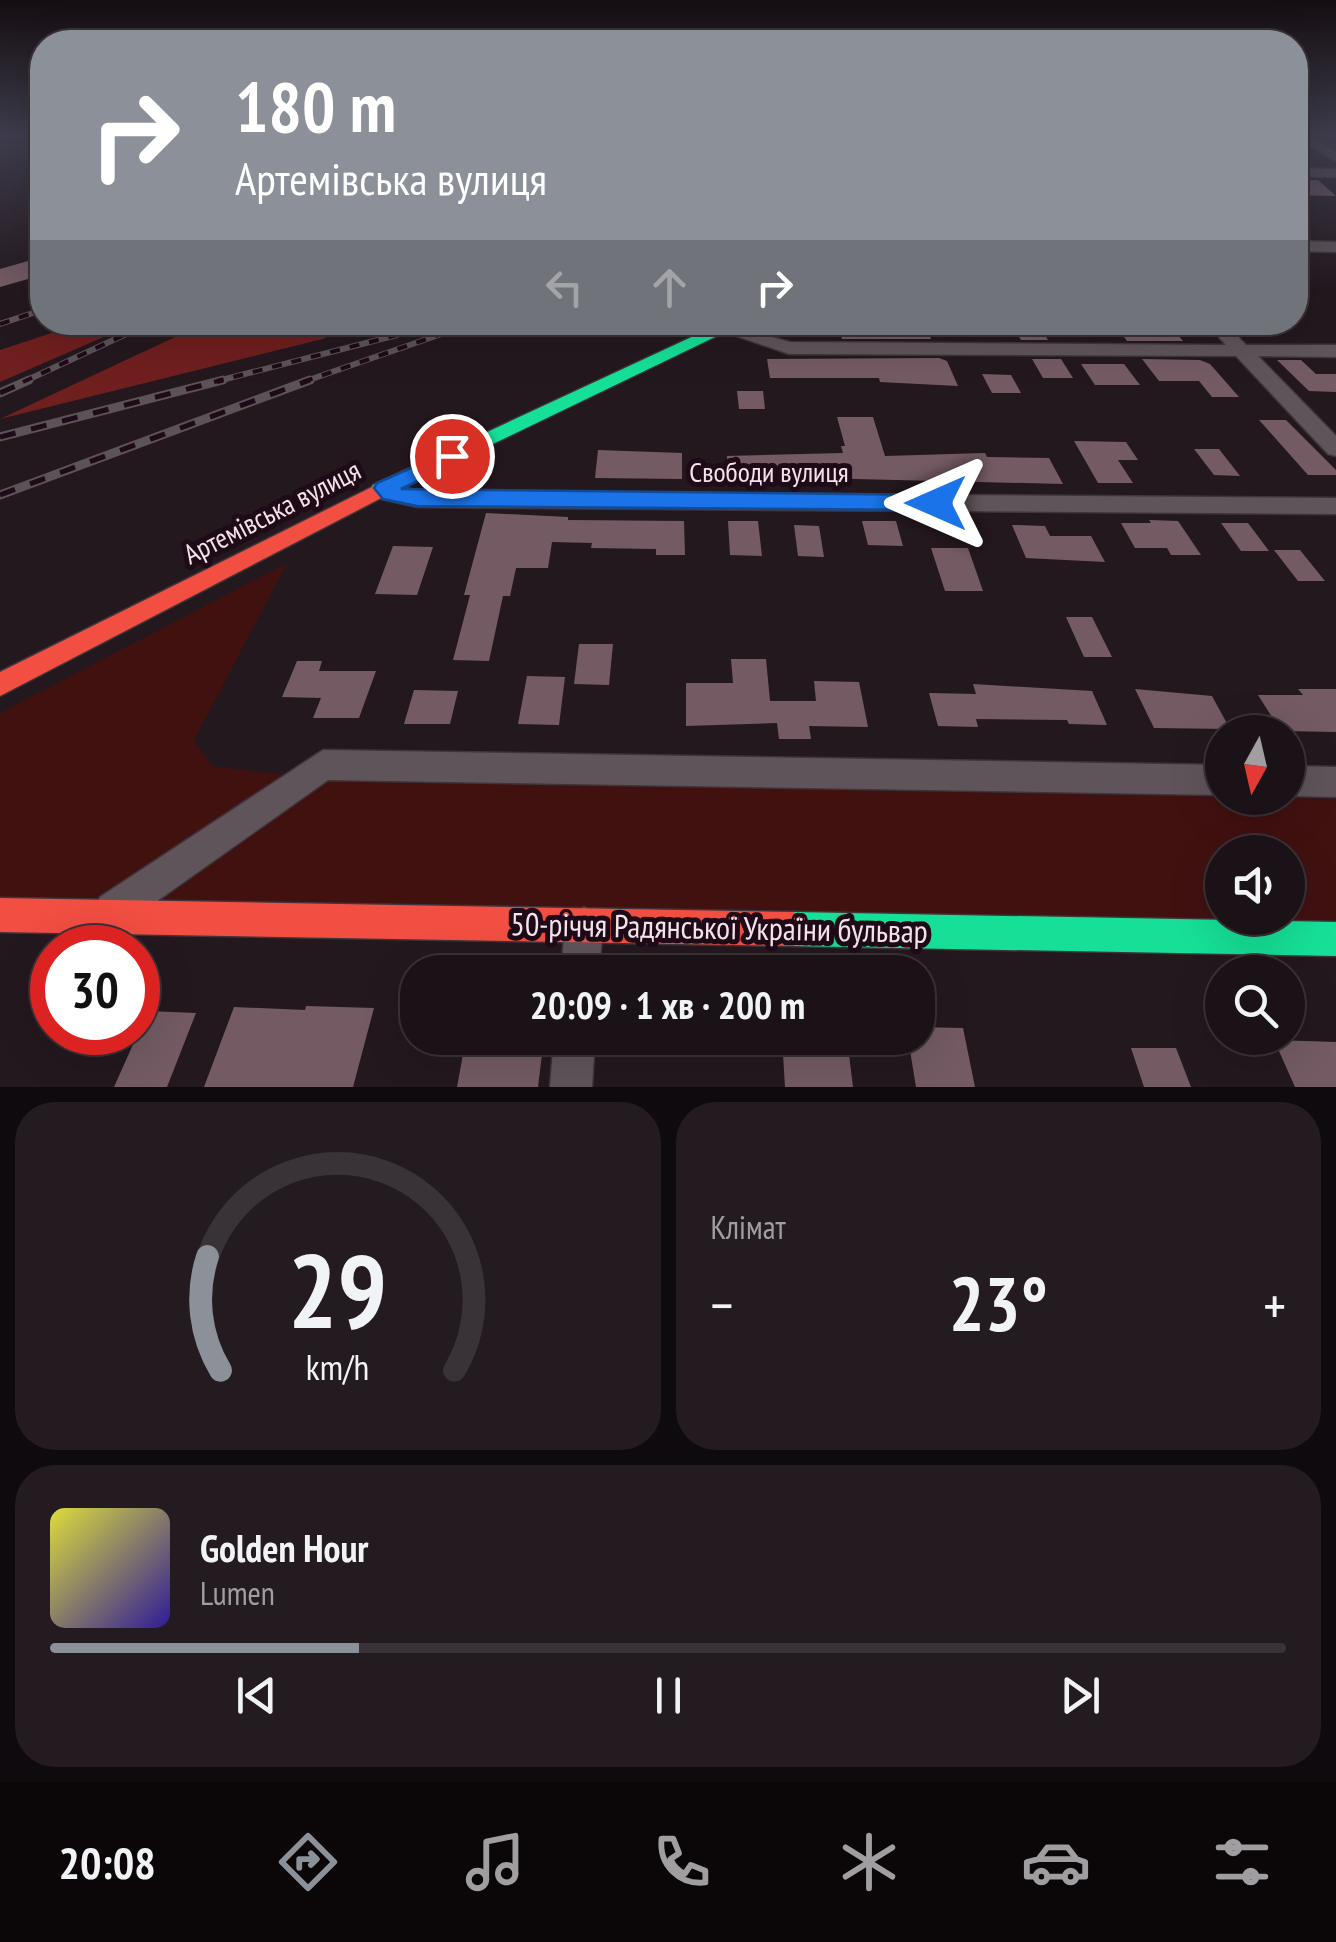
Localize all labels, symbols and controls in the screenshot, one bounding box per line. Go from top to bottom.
text: 180 m [235,61,396,151]
icon: right [70,70,200,200]
text: Артемівська вулиця [235,149,547,207]
icon: left [537,260,592,315]
icon: ahead [642,260,697,315]
icon: right [747,260,802,315]
pin [410,414,495,499]
icon: arrive [425,429,480,484]
street label: Артемівська вулиця [177,451,367,572]
position arrow [884,451,988,555]
street label: Свободи вулиця [689,453,849,490]
north arrow [1205,715,1305,815]
map controls [1205,715,1305,1055]
button: sound [1205,835,1305,935]
street label: 50-річчя Радянської України бульвар [510,902,928,952]
speed limit sign: 30 [30,925,160,1055]
button: search [1205,955,1305,1055]
text: 20:09 · 1 хв · 200 m [530,980,805,1029]
text: Клімат [711,1206,786,1248]
text: 29 [288,1222,387,1357]
text: 23° [949,1255,1048,1352]
text: − [711,1269,733,1340]
text: + [1263,1269,1286,1340]
text: km/h [306,1344,369,1390]
text: Golden Hour [200,1523,369,1572]
text: Lumen [200,1572,275,1614]
icon: previous [229,1668,284,1723]
icon: pause [641,1668,696,1723]
icon: next [1053,1668,1108,1723]
icon: directions [273,1827,343,1897]
icon: music [460,1827,530,1897]
icon: phone [647,1827,717,1897]
icon: climate [834,1827,904,1897]
icon: car [1021,1827,1091,1897]
icon: filters [1207,1827,1277,1897]
text: 20:08 [58,1833,156,1891]

